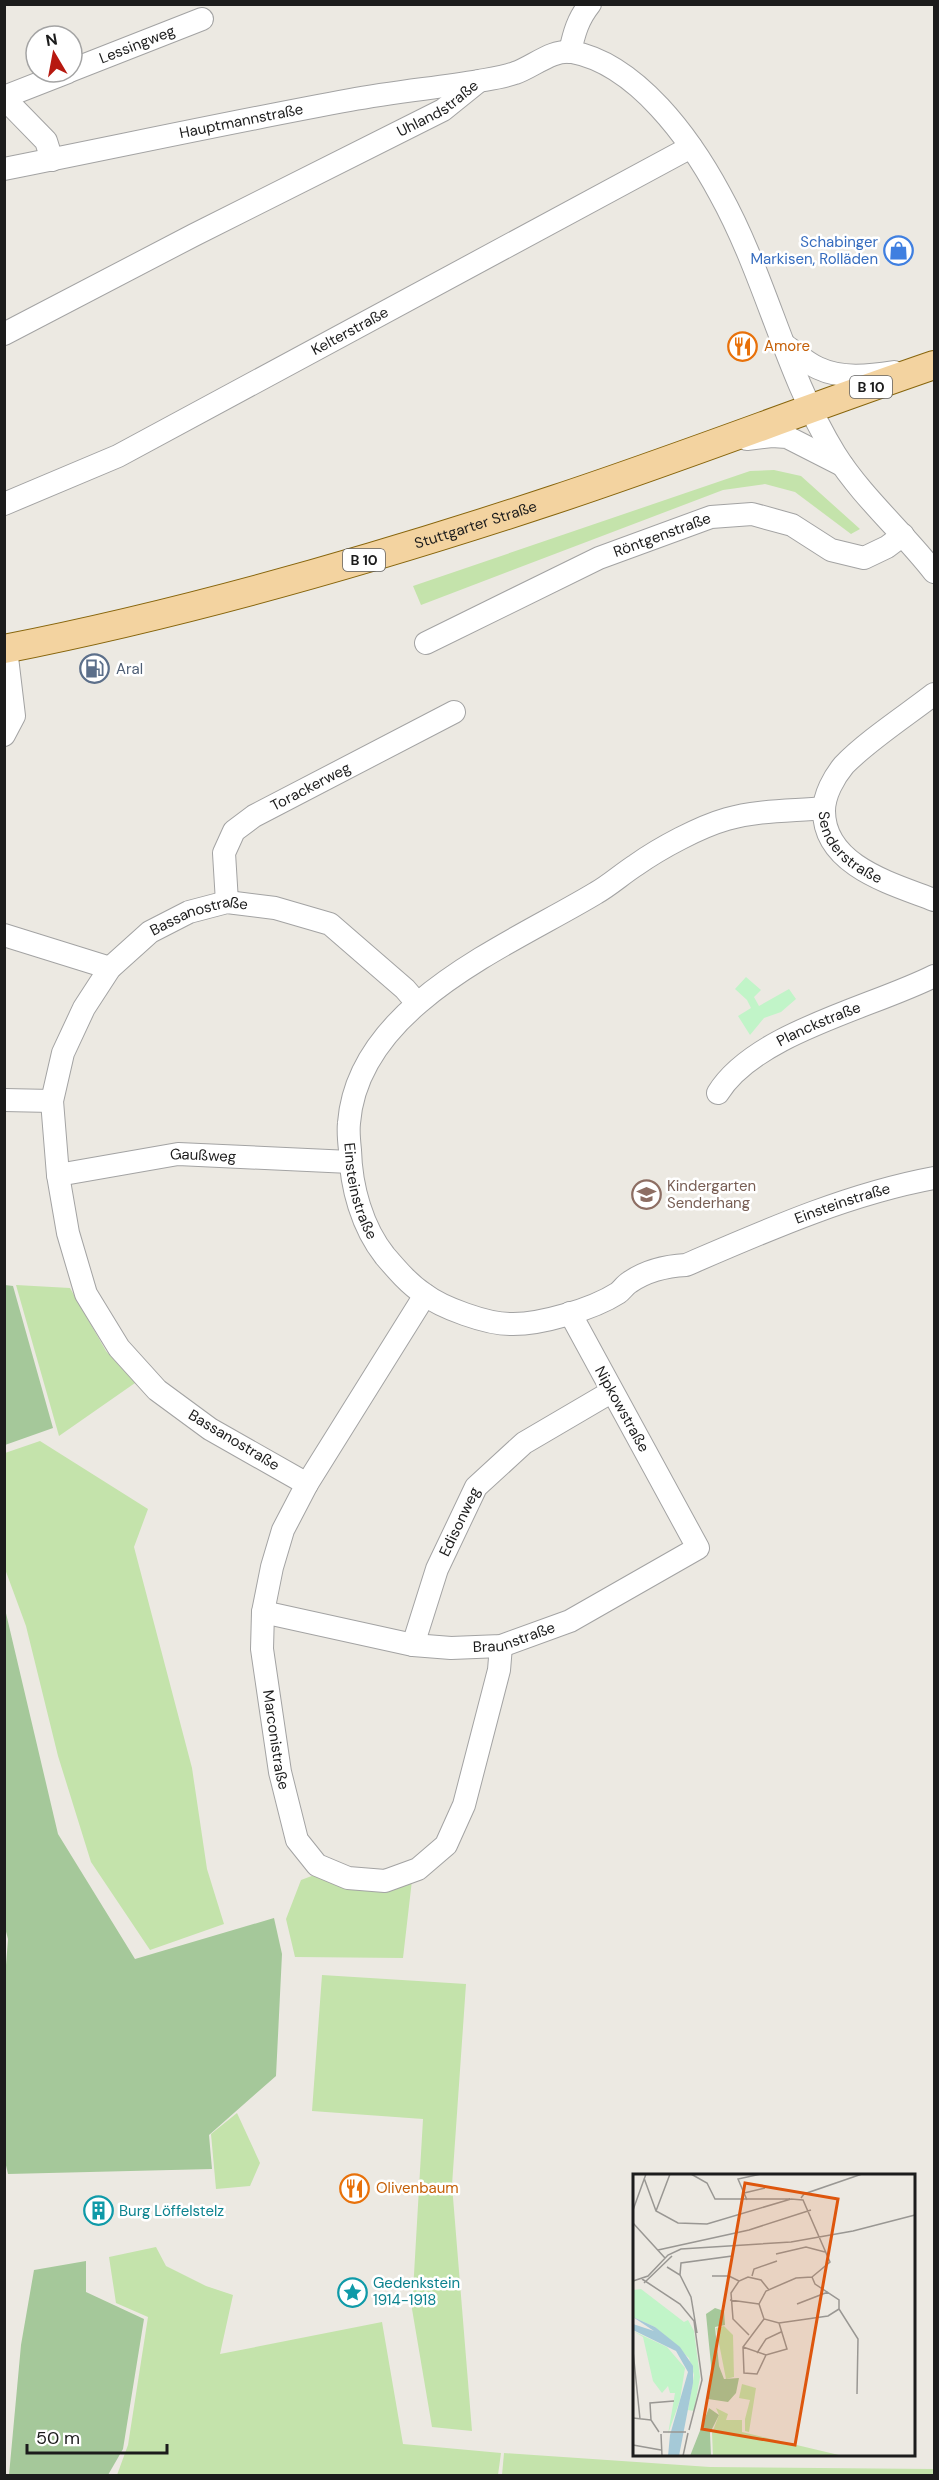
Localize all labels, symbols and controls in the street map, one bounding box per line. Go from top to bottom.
street label: Lessingweg [96,21,178,68]
north arrow [24,24,84,84]
text: N [44,28,59,51]
street label: Uhlandstraße [393,75,483,142]
street label: Hauptmannstraße [177,99,305,143]
place label: Schabinger Markisen, Rolläden [750,232,878,269]
shop icon: Schabinger Markisen, Rolläden [883,235,915,267]
street label: Kelterstraße [308,302,392,360]
restaurant icon: Amore [727,330,759,362]
place label: Amore [764,336,810,356]
road number: B 10 [850,376,892,398]
street label: Stuttgarter Straße [412,496,539,554]
street label: Röntgenstraße [611,508,714,562]
road number: B 10 [343,549,385,571]
fuel station icon: Aral [79,653,111,685]
place label: Aral [116,659,143,679]
street label: Torackerweg [267,758,354,816]
street label: Senderstraße [814,810,885,888]
street label: Bassanostraße [146,892,249,940]
street label: Planckstraße [773,997,864,1051]
street label: Einsteinstraße [339,1142,382,1243]
street label: Gaußweg [169,1144,237,1167]
place label: Kindergarten Senderhang [667,1176,756,1213]
street label: Einsteinstraße [792,1178,892,1229]
school or university icon: Kindergarten Senderhang [630,1179,662,1211]
street label: Nipkowstraße [590,1362,654,1456]
street label: Bassanostraße [185,1405,283,1475]
street label: Edisonweg [434,1484,485,1560]
street label: Braunstraße [472,1617,558,1657]
street label: Marconistraße [258,1688,294,1792]
restaurant icon: Olivenbaum [339,2172,371,2204]
inset map [633,2174,915,2456]
place label: Olivenbaum [376,2178,459,2198]
building icon: Burg Löffelstelz [82,2195,114,2227]
place label: Burg Löffelstelz [119,2201,224,2221]
place label: Gedenkstein 1914-1918 [373,2273,460,2310]
place icon: Gedenkstein 1914-1918 [336,2276,368,2308]
scale bar [27,2417,166,2455]
text: 50 m [36,2426,80,2450]

